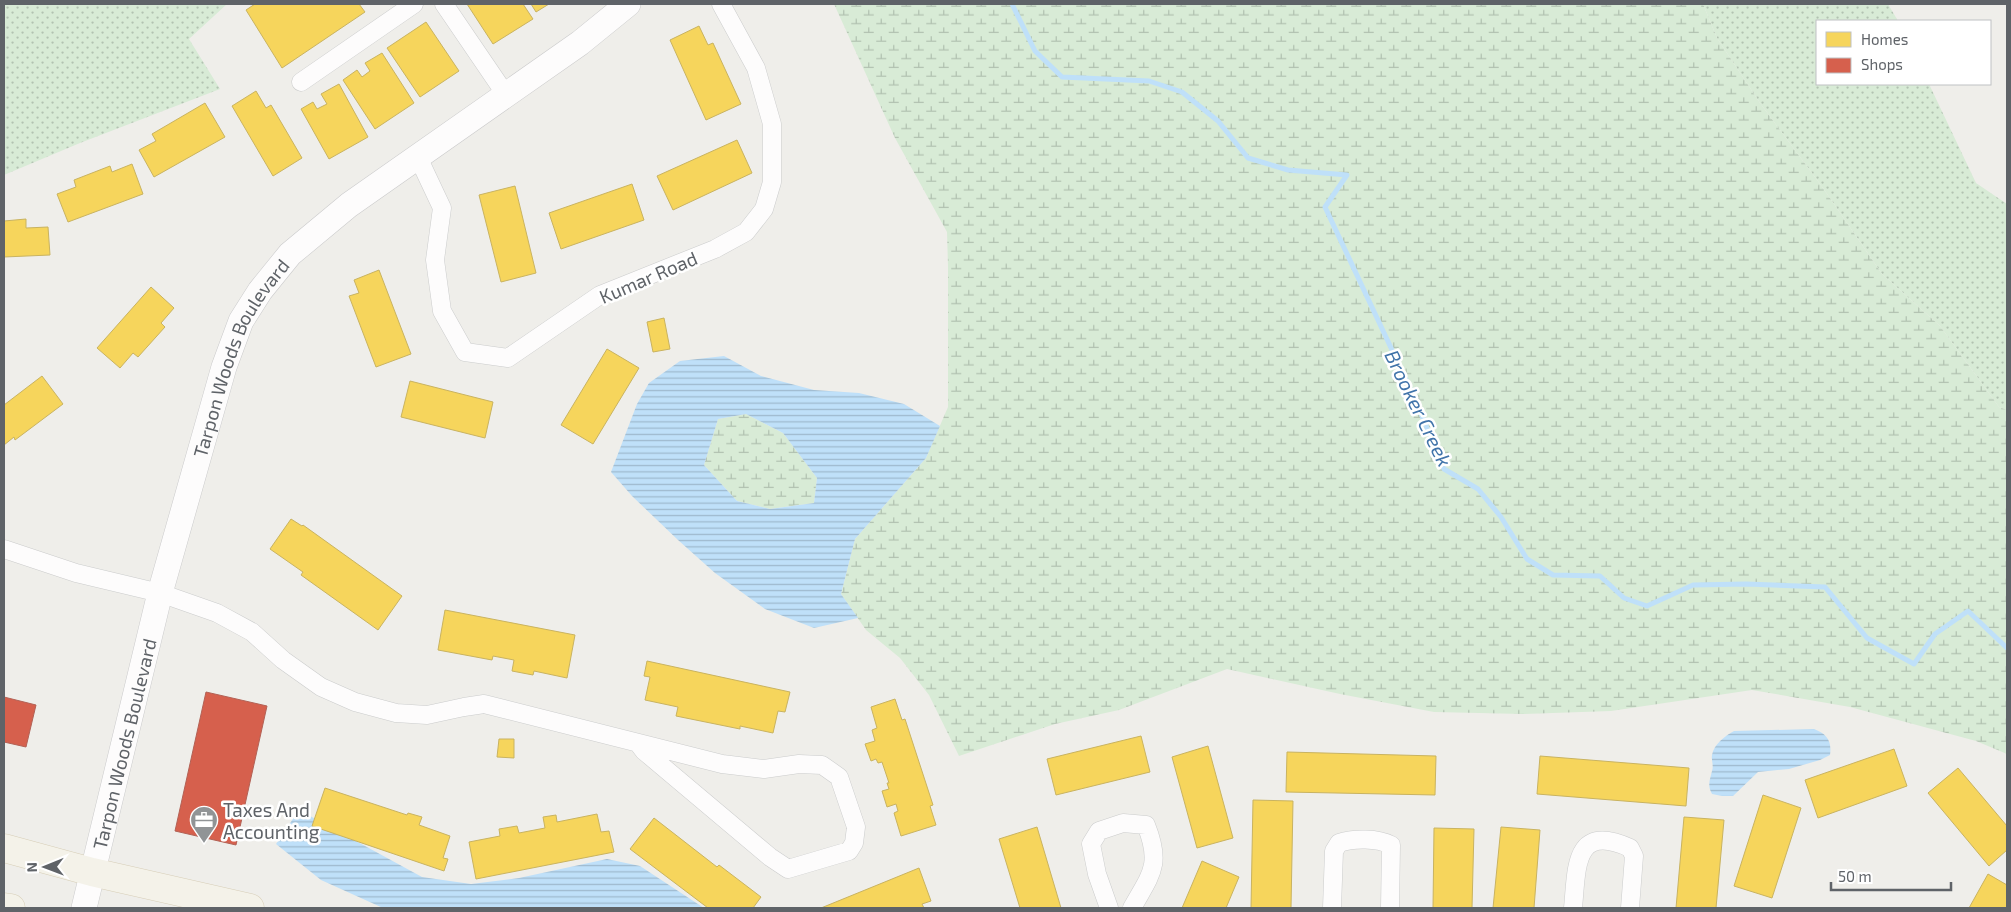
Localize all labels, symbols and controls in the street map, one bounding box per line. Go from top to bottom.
legend [1816,20,1991,85]
text: Homes [1861,30,1908,48]
text: Shops [1861,55,1903,73]
street label: Kumar Road [596,246,700,308]
street label: Tarpon Woods Boulevard [188,254,293,460]
water label: Brooker Creek [1380,346,1458,470]
street label: Tarpon Woods Boulevard [87,636,160,852]
place label: Taxes And Accounting [223,798,320,843]
office icon: Taxes And Accounting [189,805,219,844]
north arrow [20,842,70,892]
scale bar [1831,860,1951,892]
text: N [23,862,40,872]
text: 50 m [1838,867,1872,885]

